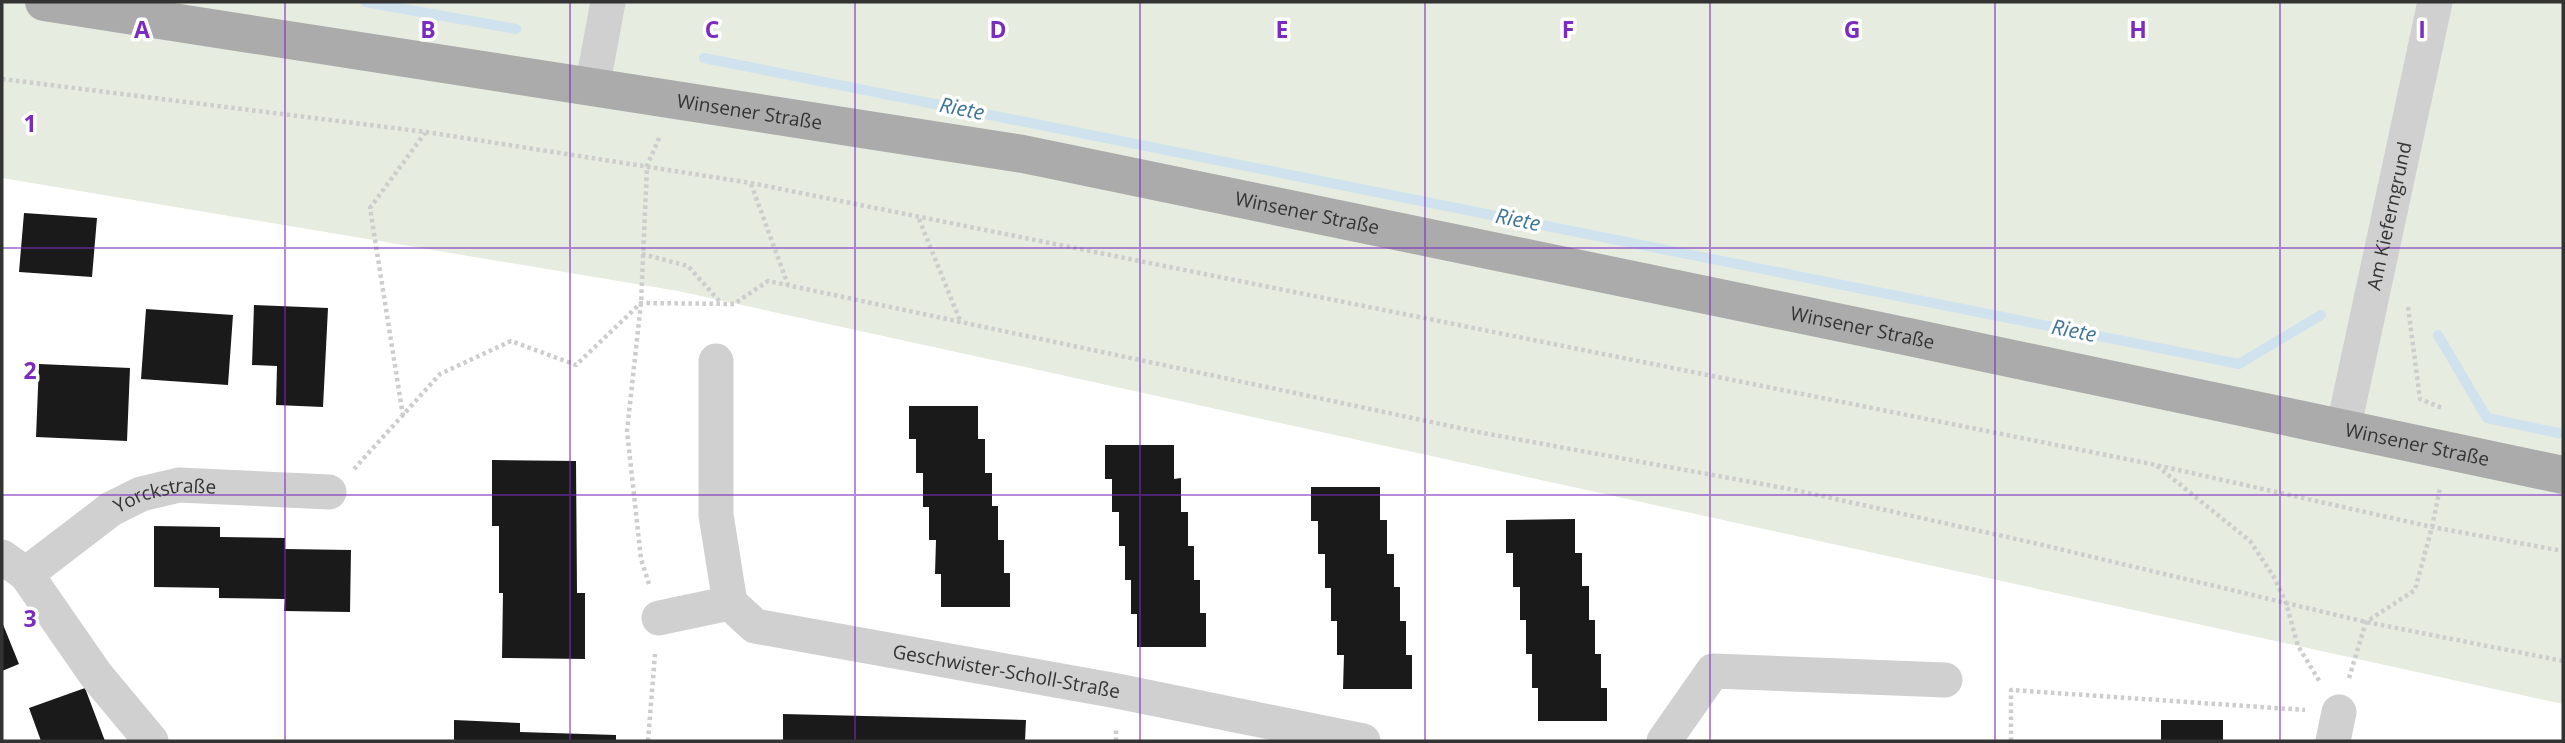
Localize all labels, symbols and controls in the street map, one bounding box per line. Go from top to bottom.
text: A [134,13,150,45]
text: B [420,13,436,45]
text: C [705,13,719,45]
text: D [989,13,1007,45]
text: E [1276,13,1288,45]
text: F [1562,13,1574,45]
text: G [1844,13,1860,45]
text: H [2129,13,2147,45]
text: I [2418,13,2426,45]
street label: Winsener Straße [675,87,824,136]
water label: Riete [937,90,987,126]
text: 1 [23,107,37,139]
street label: Am Kieferngrund [2360,139,2418,293]
street label: Winsener Straße [1233,185,1382,240]
water label: Riete [1493,201,1543,237]
street label: Winsener Straße [1788,300,1937,355]
water label: Riete [2049,312,2099,348]
text: 2 [23,354,37,386]
street label: Winsener Straße [2343,416,2492,472]
street label: Yorckstraße [109,472,217,519]
text: 3 [23,602,37,634]
street label: Geschwister-Scholl-Straße [891,638,1122,704]

